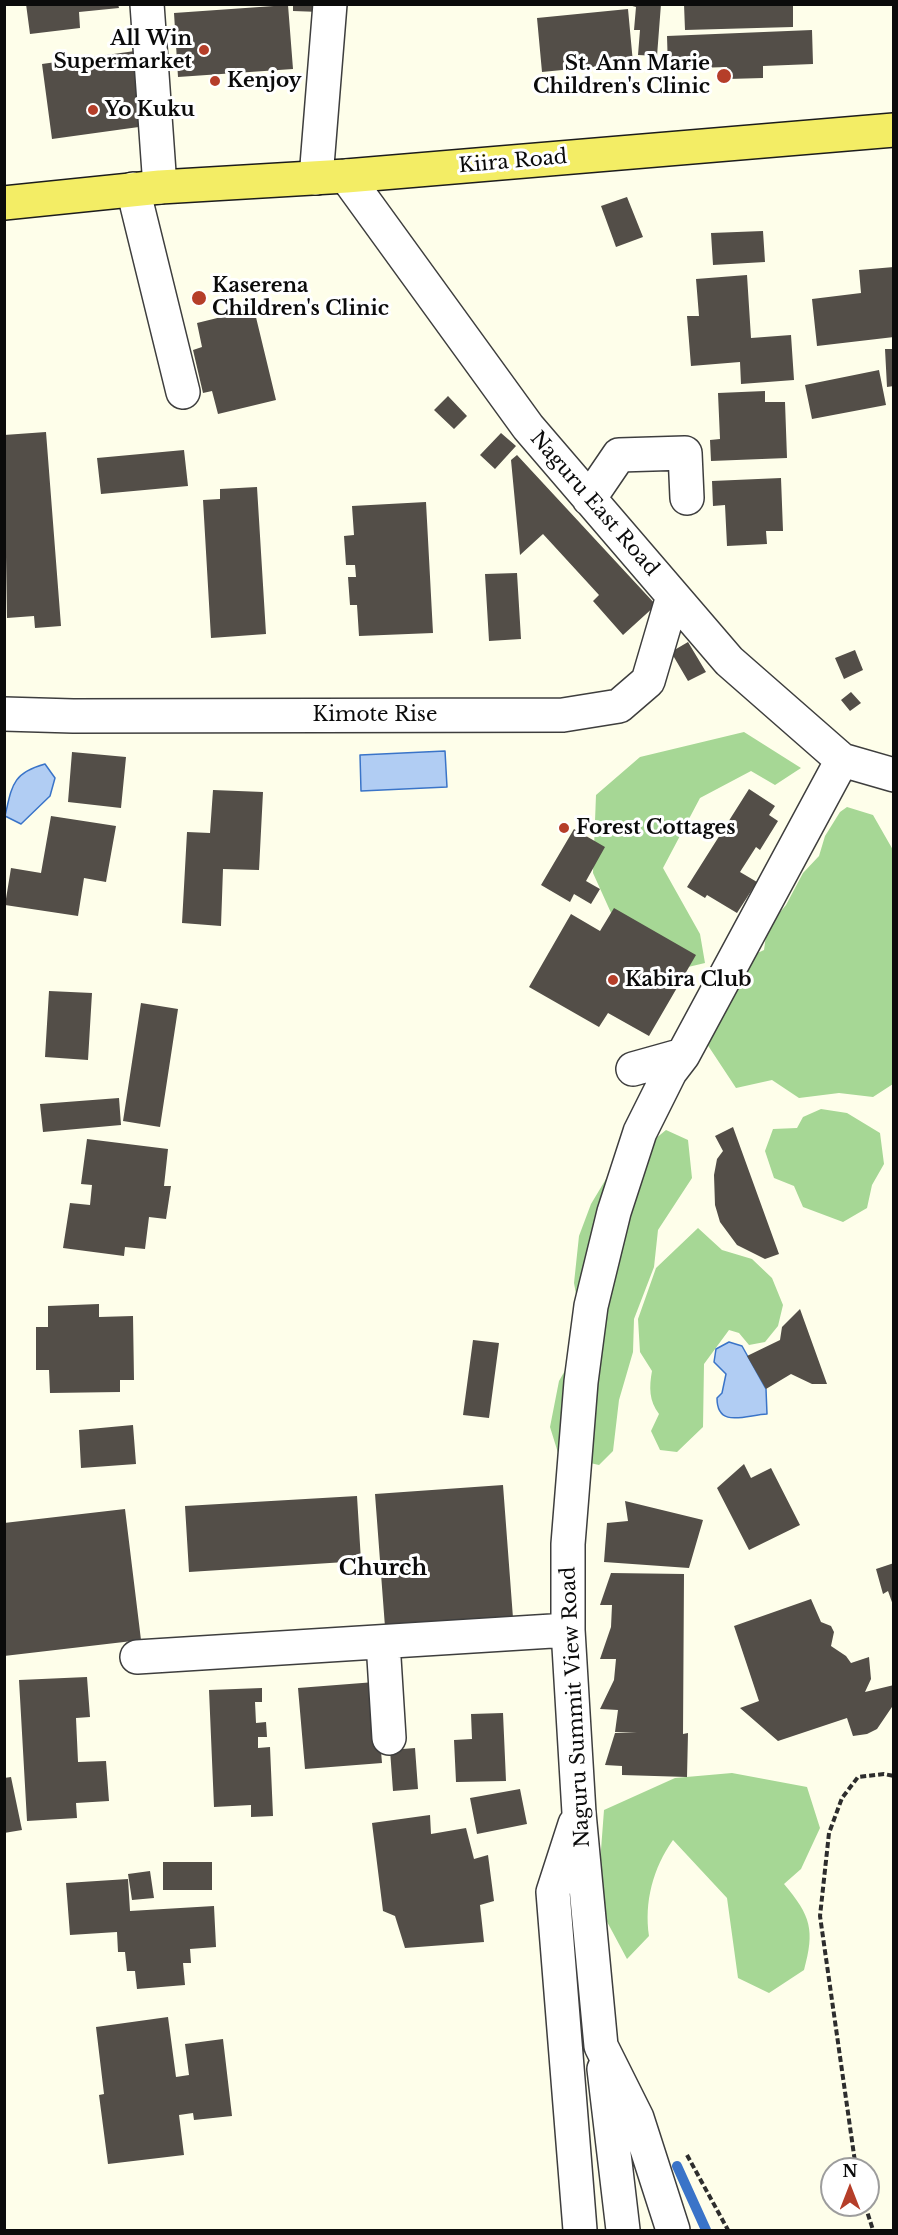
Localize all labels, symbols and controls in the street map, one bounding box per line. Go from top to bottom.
place label: All Win Supermarket [53,27,192,74]
marker: All Win Supermarket [197,43,211,57]
place label: St. Ann Marie Children's Clinic [533,52,710,99]
marker: St. Ann Marie Children's Clinic [715,67,733,85]
place label: Kenjoy [227,69,301,93]
marker: Kenjoy [208,74,222,88]
place label: Yo Kuku [105,98,195,122]
marker: Yo Kuku [86,103,100,117]
street label: Kiira Road [458,145,568,179]
place label: Kaserena Children's Clinic [212,274,389,321]
marker: Kaserena Children's Clinic [190,289,208,307]
street label: Naguru East Road [525,427,663,581]
street label: Kimote Rise [313,703,437,727]
place label: Forest Cottages [576,816,736,840]
marker: Forest Cottages [557,821,571,835]
place label: Kabira Club [625,968,752,992]
marker: Kabira Club [606,973,620,987]
district label: Church [339,1556,427,1582]
street label: Naguru Summit View Road [557,1566,595,1848]
north arrow [820,2157,880,2217]
text: N [842,2161,858,2181]

